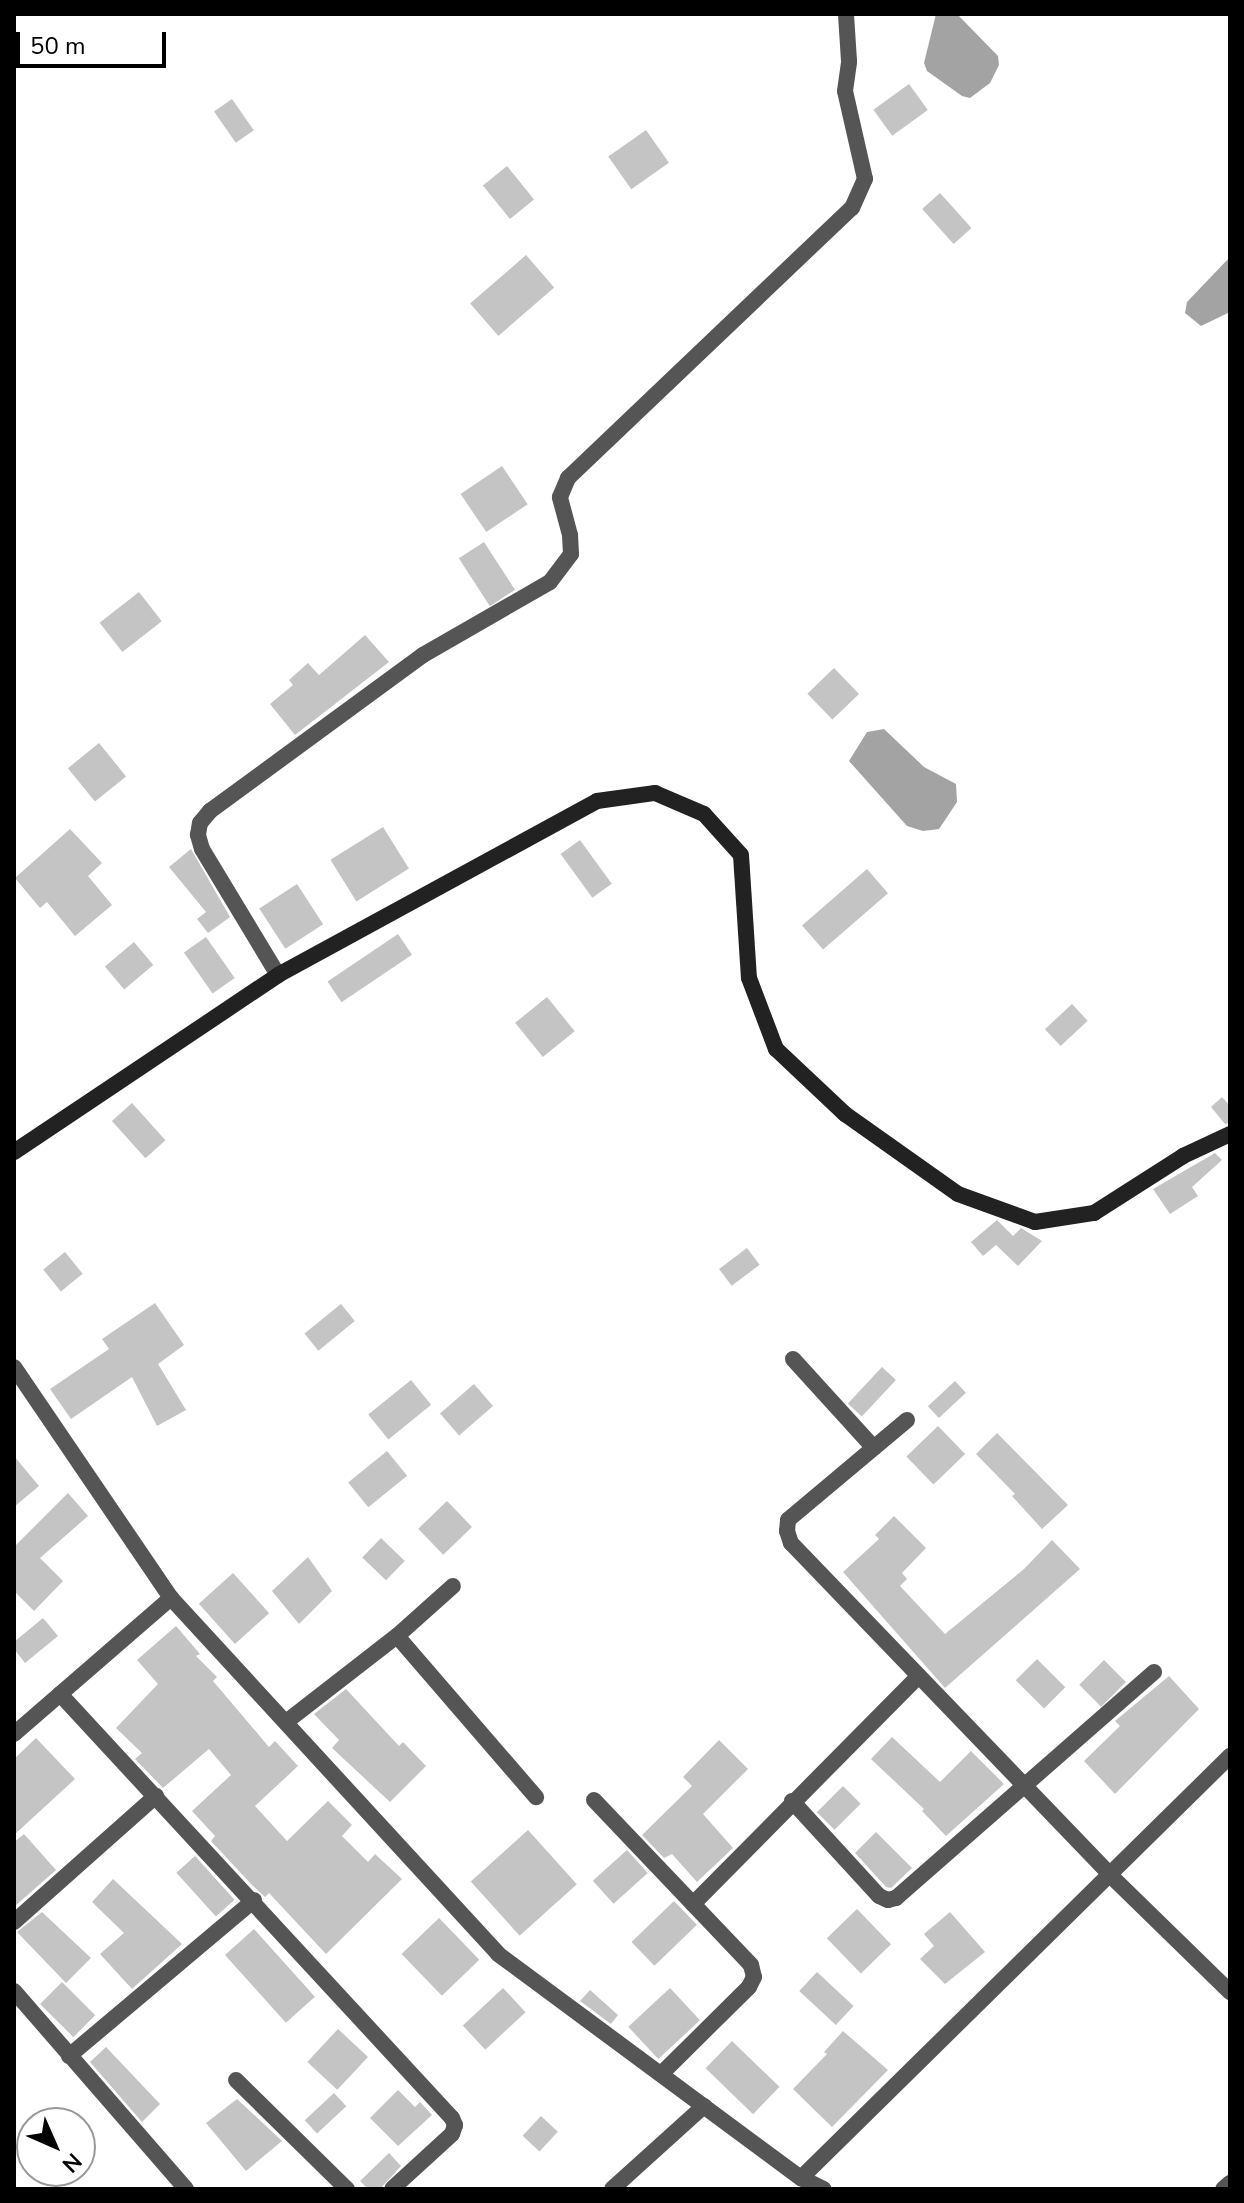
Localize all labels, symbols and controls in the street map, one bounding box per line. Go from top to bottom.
scale bar [20,16,170,66]
text: 50 m [30,30,86,62]
north arrow [16,2107,96,2187]
text: N [55,2146,88,2179]

